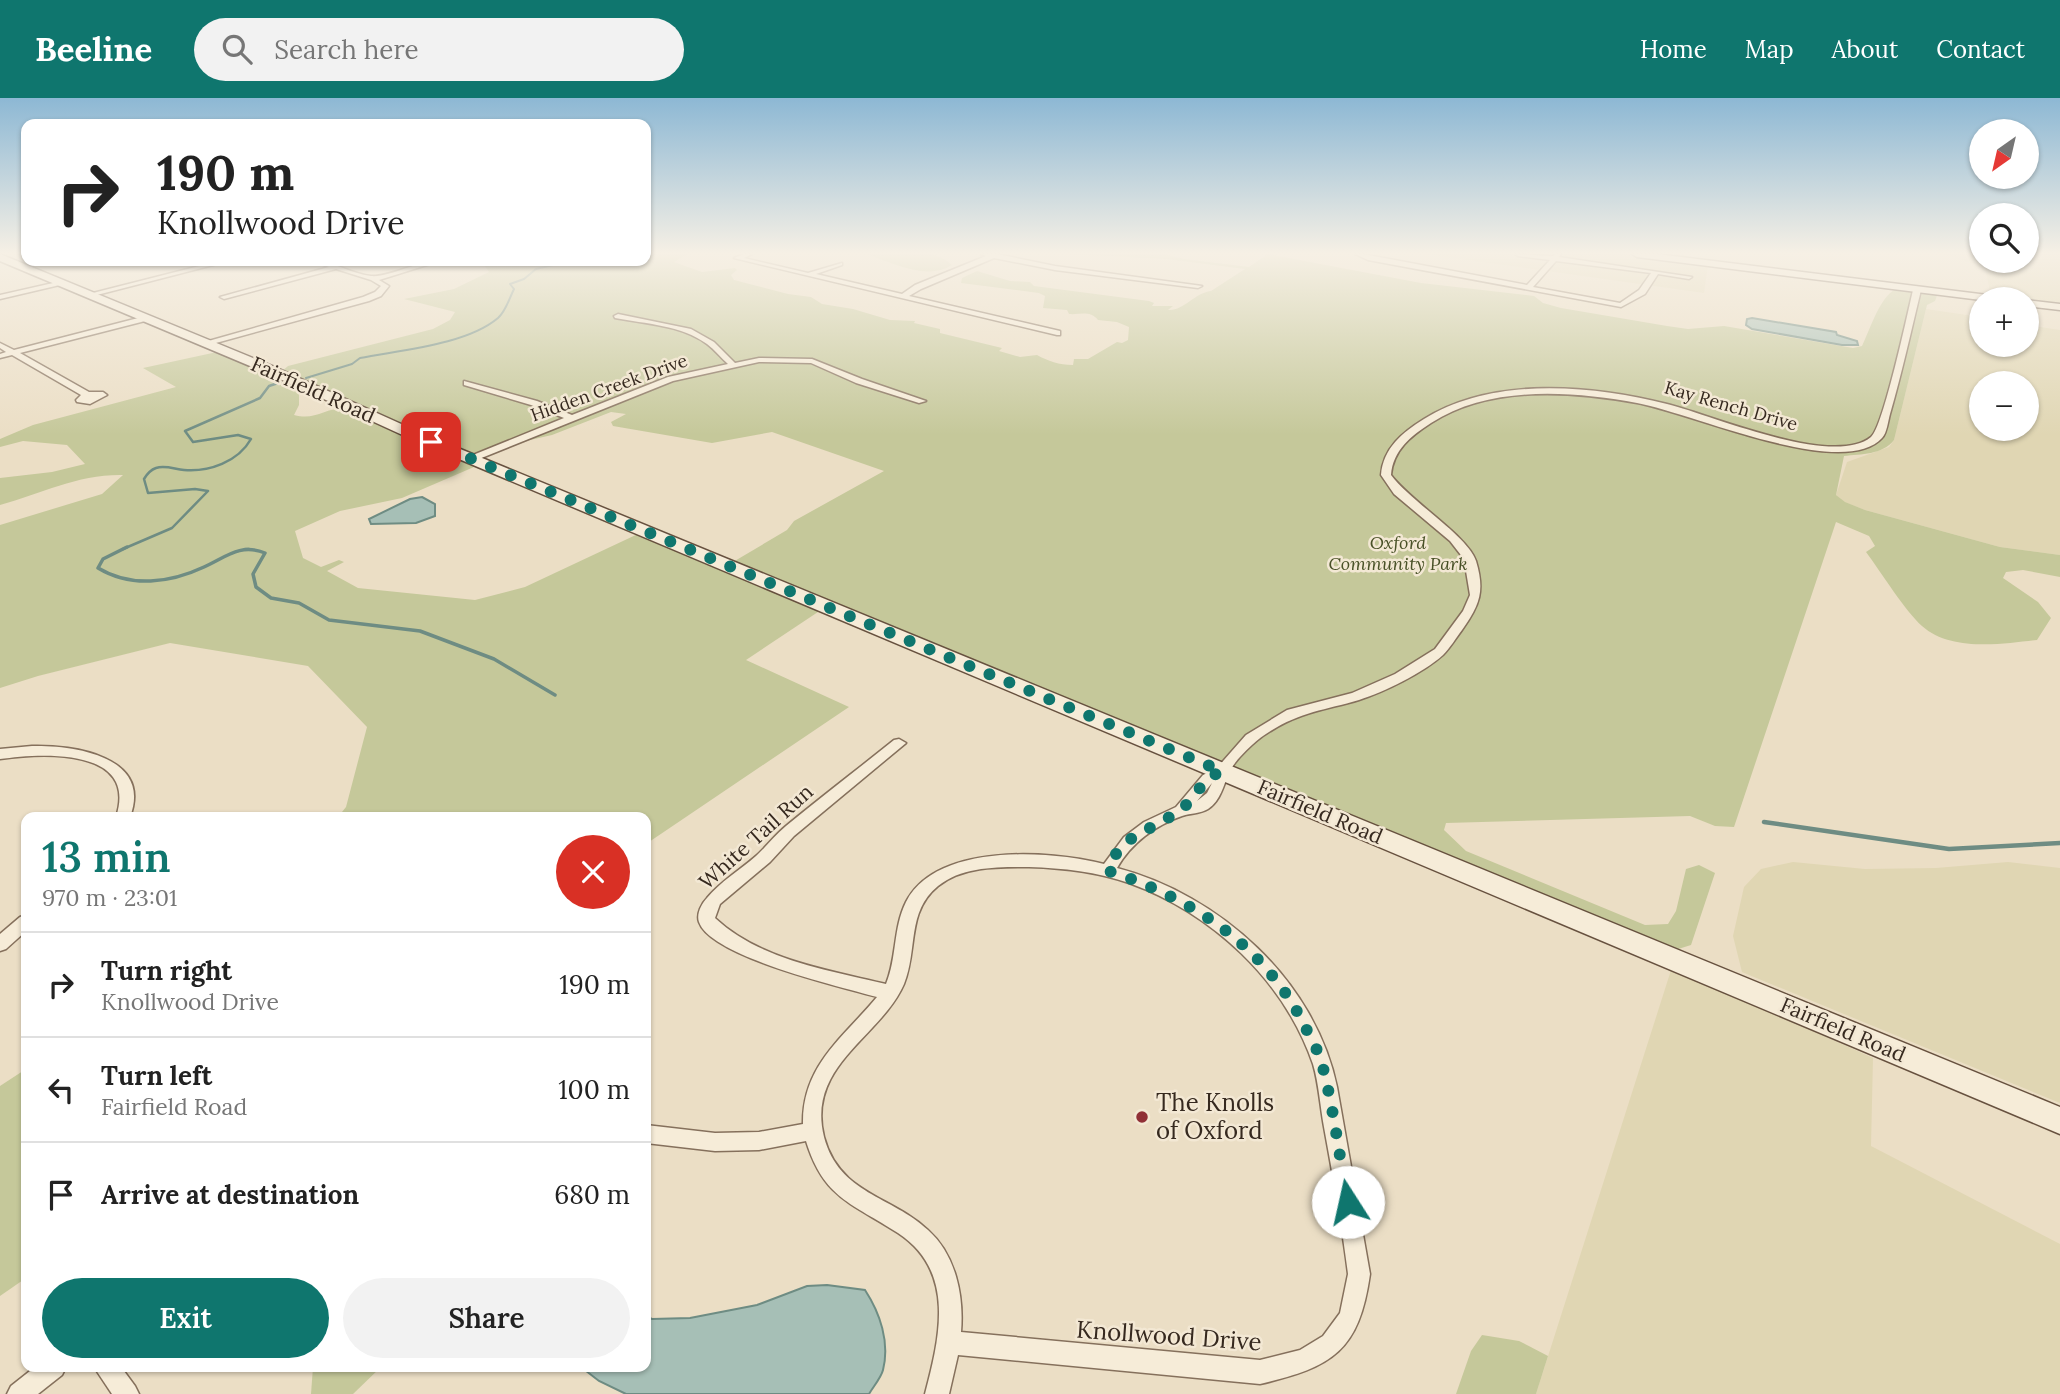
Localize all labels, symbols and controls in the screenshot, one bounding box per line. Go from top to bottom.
search box [194,18,684,81]
text: Beeline [35,28,152,70]
icon: search [218,30,256,68]
text: Search here [274,33,419,66]
text: Home [1640,34,1707,65]
text: Map [1745,34,1794,65]
text: About [1832,34,1898,65]
text: Contact [1936,34,2025,65]
north arrow [1969,119,2039,189]
map controls [1969,119,2039,441]
text: 190 m [157,141,294,203]
icon: right [42,147,133,238]
text: Knollwood Drive [157,202,405,243]
button: search [1969,203,2039,273]
button: + [1969,287,2039,357]
street label: Hidden Creek Drive [527,348,691,427]
street label: Fairfield Road [247,350,380,429]
button: − [1969,371,2039,441]
street label: Kay Rench Drive [1662,375,1801,436]
pin [401,412,461,472]
icon: arrive [412,423,450,461]
park label: Oxford Community Park [1328,531,1468,575]
street label: Fairfield Road [1253,773,1387,850]
street label: White Tail Run [693,778,819,895]
text: 13 min [42,830,171,884]
button: close [556,835,630,909]
text: 970 m · 23:01 [42,883,177,912]
text: Turn right [101,954,232,987]
icon: right [42,966,80,1004]
text: 190 m [559,968,630,1001]
text: Knollwood Drive [101,987,279,1016]
street label: Fairfield Road [1776,991,1910,1068]
text: Turn left [101,1059,212,1092]
icon: left [42,1071,80,1109]
text: 100 m [558,1073,630,1106]
place label: The Knolls of Oxford [1156,1087,1274,1146]
text: Fairfield Road [101,1092,247,1121]
marker: The Knolls of Oxford [1134,1109,1150,1125]
position arrow [1311,1165,1385,1239]
icon: arrive [42,1176,80,1214]
text: Arrive at destination [101,1178,359,1211]
text: 680 m [554,1178,630,1211]
button: Exit [42,1278,329,1358]
button: Share [343,1278,630,1358]
street label: Knollwood Drive [1075,1314,1263,1357]

